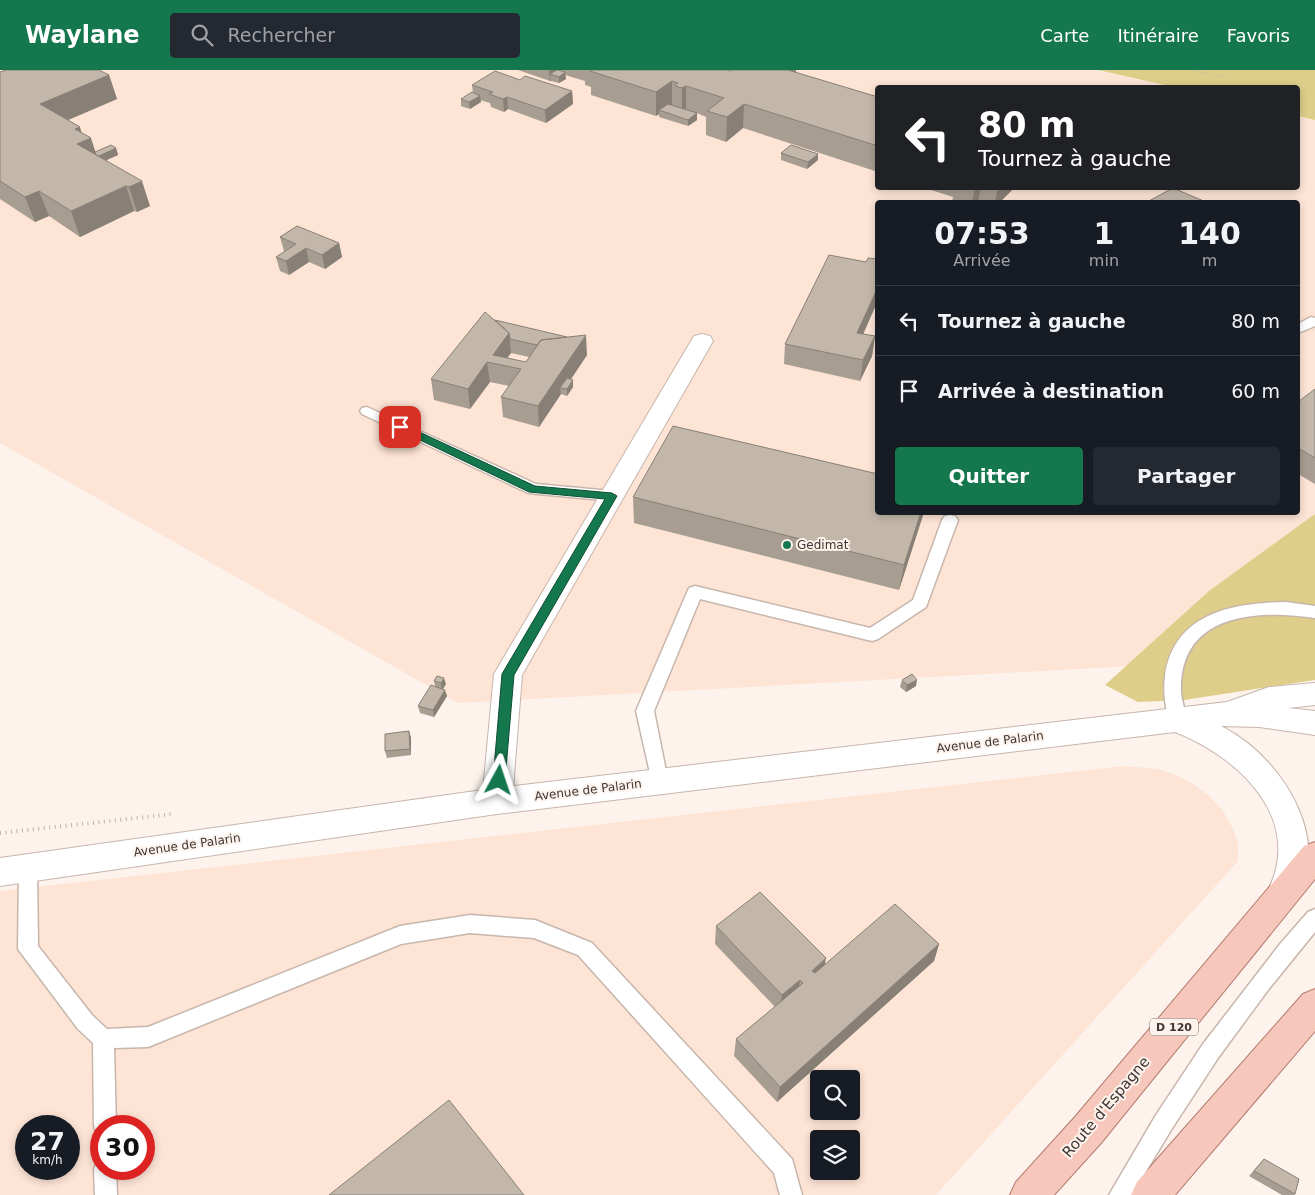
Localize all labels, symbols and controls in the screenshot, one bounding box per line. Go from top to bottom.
search box [170,13,520,58]
text: Waylane [25,21,140,49]
icon: search [188,21,216,49]
text: Rechercher [228,24,335,46]
text: Carte [1040,25,1089,46]
text: Itinéraire [1117,25,1199,46]
text: Favoris [1227,25,1290,46]
icon: left [895,105,960,170]
text: 80 m [978,105,1075,145]
text: Tournez à gauche [978,146,1171,171]
text: 07:53 [934,216,1030,251]
text: 1 [1093,216,1114,251]
text: 140 [1178,216,1241,251]
text: Arrivée [953,251,1011,270]
text: min [1089,251,1119,270]
text: m [1202,251,1217,270]
icon: left [895,307,923,335]
text: Tournez à gauche [938,310,1126,332]
text: 80 m [1231,310,1280,332]
icon: arrive [895,377,923,405]
text: Arrivée à destination [938,380,1164,402]
text: 60 m [1231,380,1280,402]
pin [379,406,421,448]
icon: arrive [386,413,414,441]
button: Quitter [895,447,1083,505]
button: Partager [1093,447,1280,505]
place label: Gedimat [797,538,849,552]
marker: Gedimat [781,539,793,551]
street label: Avenue de Palarin [936,728,1044,756]
position arrow [472,753,524,805]
street label: Avenue de Palarin [534,776,642,804]
street label: Avenue de Palarin [133,831,241,859]
road number: D 120 [1150,1019,1198,1036]
street label: Route d'Espagne [1059,1053,1153,1161]
map controls [810,1070,860,1180]
button: search [810,1070,860,1120]
speed limit sign: 30 [90,1115,155,1180]
text: 27 [30,1127,65,1156]
button: layers [810,1130,860,1180]
text: km/h [32,1153,63,1167]

